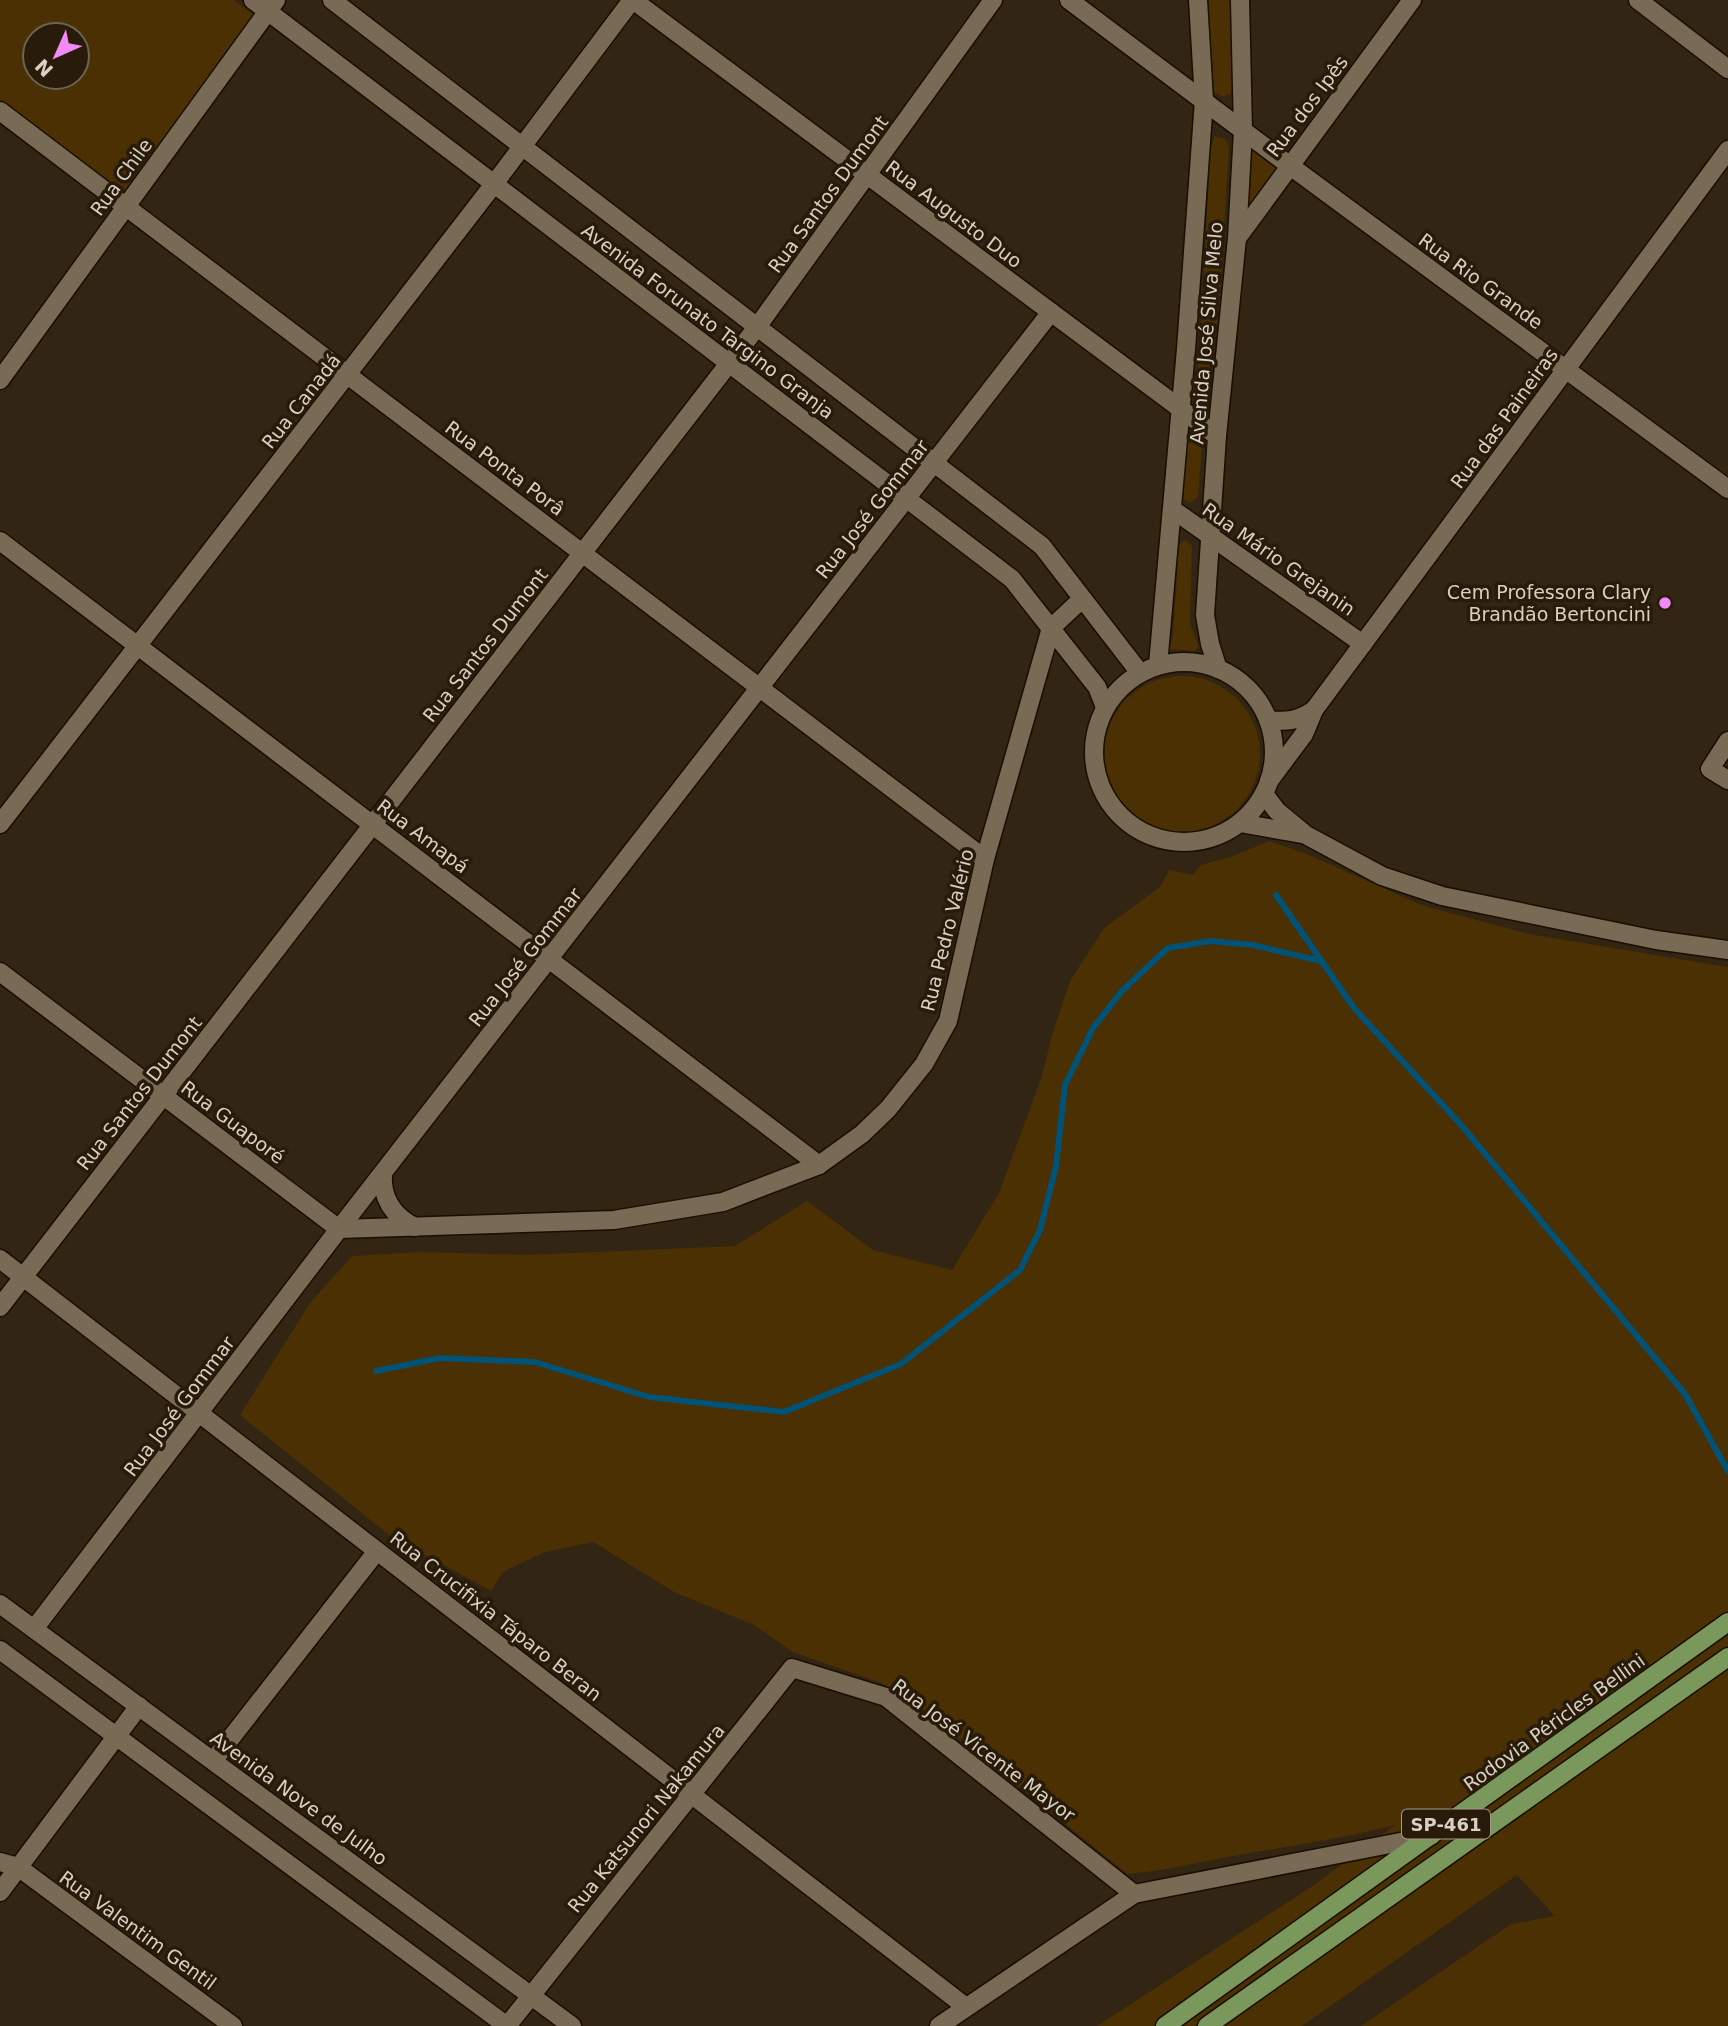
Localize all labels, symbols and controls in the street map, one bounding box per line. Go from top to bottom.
north arrow [21,21,91,91]
street label: Rua dos Ipês [1262,51,1352,161]
text: N [31,55,57,81]
street label: Rua Santos Dumont [764,111,892,277]
street label: Rua Chile [86,134,156,220]
street label: Rua Augusto Duo [882,156,1026,272]
street label: Avenida Forunato Targino Granja [578,219,838,423]
street label: Avenida José Silva Melo [1185,221,1227,445]
street label: Rua Rio Grande [1415,229,1547,333]
street label: Rua das Paineiras [1446,344,1562,492]
street label: Rua Canadá [257,349,345,453]
street label: Rua Ponta Porâ [441,416,569,520]
street label: Rua José Gommar [811,435,933,583]
street label: Rua Mário Grejanin [1199,498,1359,620]
street label: Rua Santos Dumont [418,564,552,726]
place label: Cem Professora Clary Brandão Bertoncini [1447,581,1651,625]
marker: Cem Professora Clary Brandão Bertoncini [1657,595,1673,611]
street label: Rua Amapá [373,794,473,878]
street label: Rua Pedro Valério [916,847,978,1013]
street label: Rua José Gommar [464,883,586,1031]
street label: Rua Santos Dumont [72,1012,206,1174]
street label: Rua Guaporé [177,1076,289,1168]
street label: Rua José Gommar [119,1331,239,1480]
street label: Rua Crucifixia Táparo Beran [386,1527,606,1705]
street label: Rodovia Péricles Bellini [1459,1649,1649,1795]
street label: Rua José Vicente Mayor [888,1674,1080,1826]
street label: Rua Katsunori Nakamura [563,1719,729,1917]
street label: Avenida Nove de Julho [206,1726,392,1870]
road number: SP-461 [1402,1810,1490,1838]
street label: Rua Valentim Gentil [55,1866,221,1994]

